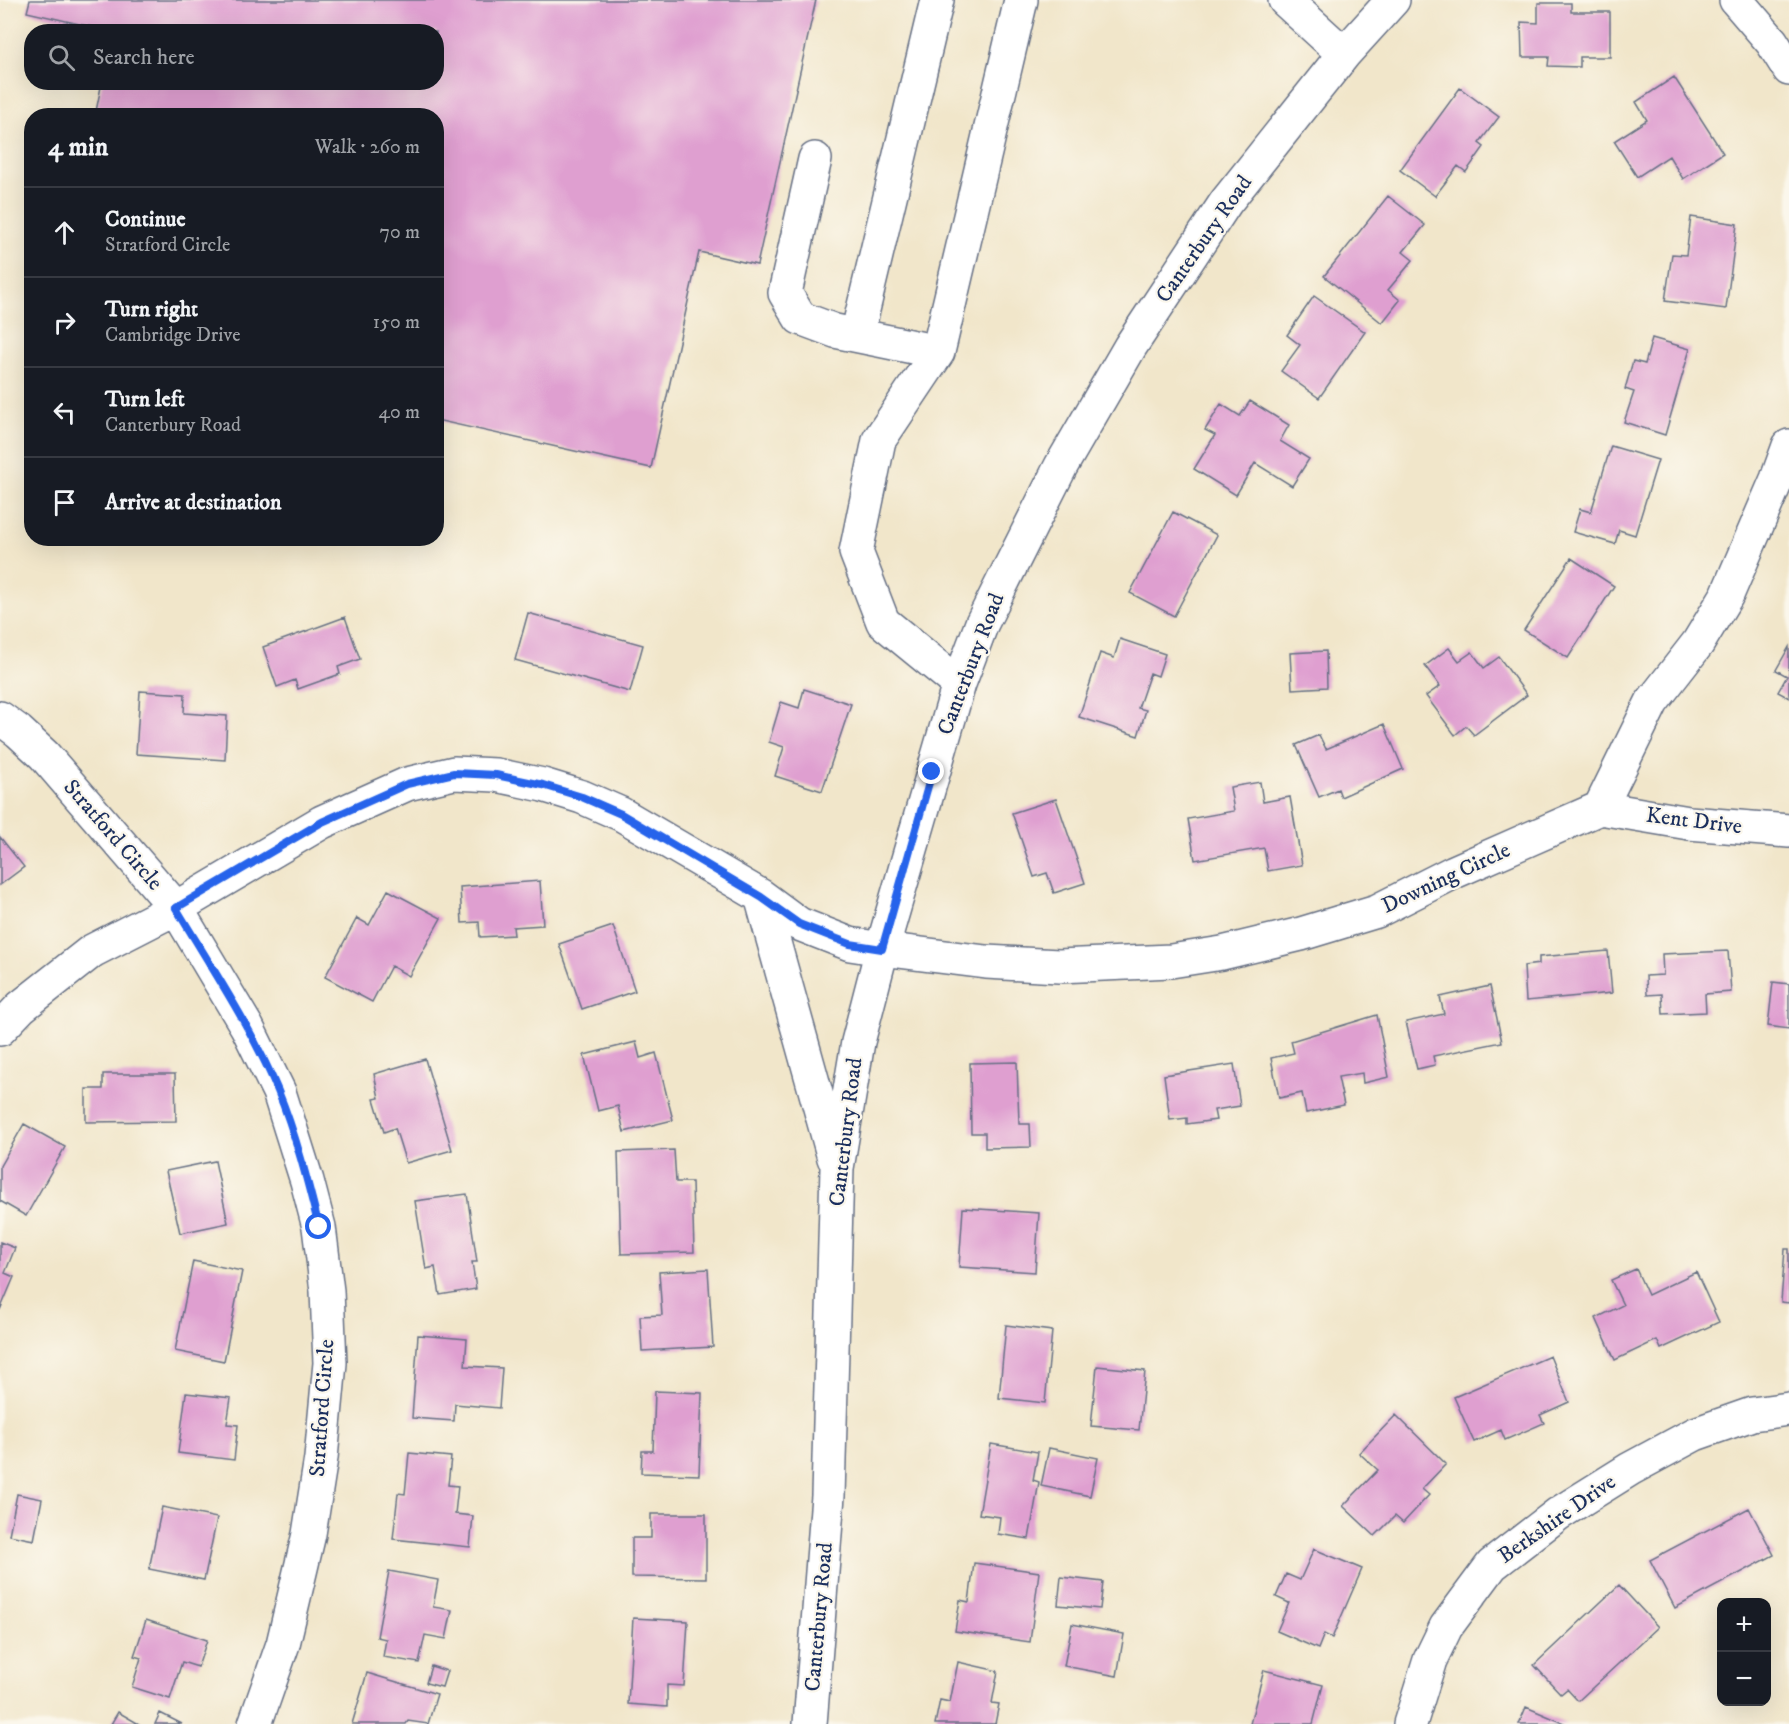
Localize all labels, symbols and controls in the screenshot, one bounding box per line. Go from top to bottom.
search box [24,24,444,90]
icon: search [45,41,78,74]
text: Search here [93,44,195,71]
text: 4 min [48,131,108,164]
text: Walk · 260 m [315,135,420,160]
street label: Canterbury Road [1150,170,1258,308]
text: Continue [105,206,186,233]
icon: ahead [48,216,81,249]
text: 70 m [379,220,420,245]
text: Stratford Circle [105,233,230,258]
text: Turn right [105,296,198,323]
icon: right [48,306,81,339]
text: 150 m [373,310,420,335]
text: Cambridge Drive [105,323,240,348]
text: Turn left [105,386,185,413]
icon: left [48,396,81,429]
text: 40 m [378,400,420,425]
text: Canterbury Road [105,413,241,438]
icon: arrive [48,486,81,519]
text: Arrive at destination [105,489,282,516]
street label: Canterbury Road [932,589,1010,739]
route end [918,758,944,784]
street label: Stratford Circle [58,774,168,896]
street label: Kent Drive [1644,802,1744,840]
street label: Downing Circle [1377,836,1515,920]
street label: Canterbury Road [823,1056,869,1208]
route start [305,1213,331,1239]
street label: Stratford Circle [304,1338,340,1478]
street label: Berkshire Drive [1493,1468,1621,1570]
street label: Canterbury Road [799,1541,839,1693]
map controls [1717,1598,1771,1706]
button: + [1717,1598,1771,1652]
button: − [1717,1652,1771,1706]

